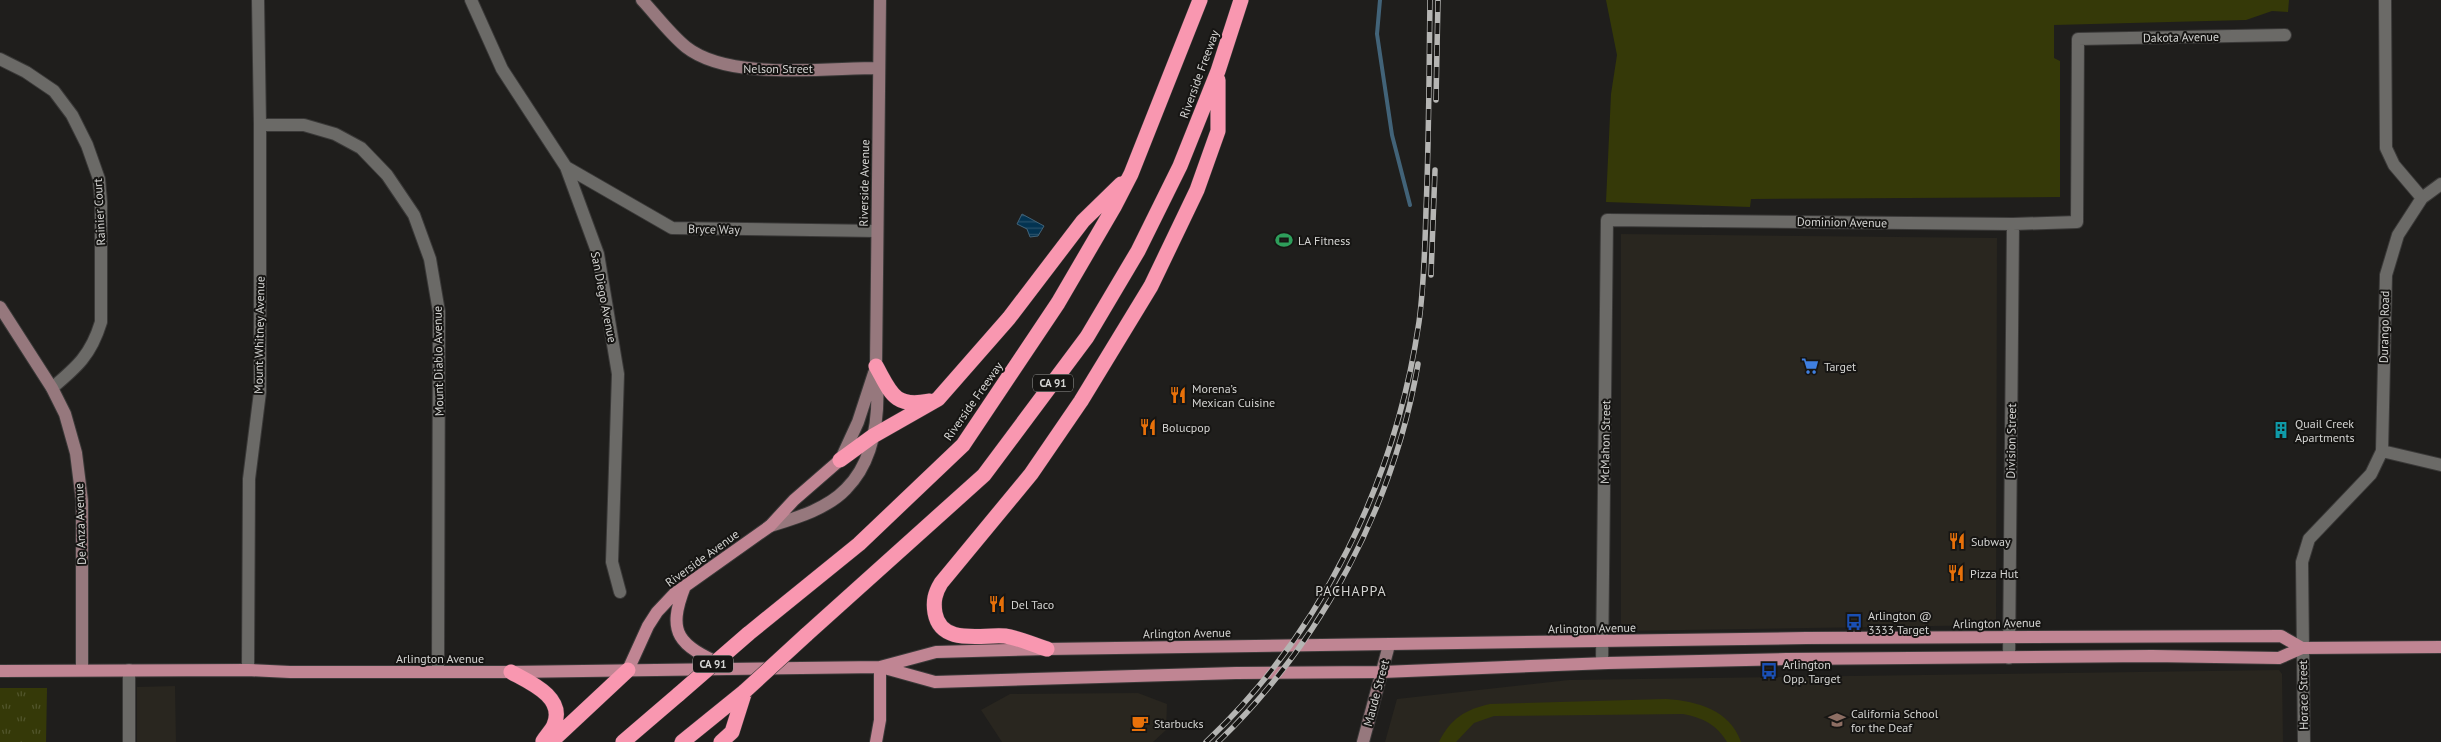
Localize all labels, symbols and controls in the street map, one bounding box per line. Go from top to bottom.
street label: Riverside Freeway [1176,27,1222,120]
street label: Dakota Avenue [2143,29,2219,45]
street label: Nelson Street [743,61,813,76]
street label: Riverside Avenue [856,139,872,227]
street label: Rainier Court [90,178,108,246]
street label: Dominion Avenue [1797,214,1887,230]
street label: Bryce Way [688,221,740,237]
sports icon: LA Fitness [1274,230,1294,250]
place label: LA Fitness [1298,233,1350,248]
street label: San Diego Avenue [588,250,620,344]
street label: Mount Whitney Avenue [250,276,268,394]
street label: Durango Road [2376,291,2392,363]
street label: Mount Diablo Avenue [430,306,446,416]
supermarket icon: Target [1800,356,1820,376]
street label: Riverside Freeway [940,358,1006,443]
place label: Target [1824,359,1856,374]
road number: CA 91 [1033,374,1073,392]
place label: Morena’s Mexican Cuisine [1192,381,1275,410]
restaurant icon: Morena’s Mexican Cuisine [1168,385,1188,405]
street label: McMahon Street [1597,400,1613,484]
street label: Division Street [2003,403,2019,479]
place label: Quail Creek Apartments [2295,416,2355,445]
restaurant icon: Bolucpop [1138,417,1158,437]
place label: Bolucpop [1162,420,1210,435]
building icon: Quail Creek Apartments [2271,420,2291,440]
street label: De Anza Avenue [71,483,89,565]
street label: Riverside Avenue [662,526,742,590]
restaurant icon: Subway [1947,531,1967,551]
place label: Subway [1971,534,2011,549]
restaurant icon: Pizza Hut [1946,563,1966,583]
place label: Pizza Hut [1970,566,2018,581]
district label: PACHAPPA [1315,582,1387,600]
restaurant icon: Del Taco [987,594,1007,614]
place label: Del Taco [1011,597,1054,612]
place label: Arlington @ 3333 Target [1868,608,1932,637]
bus stop icon: Arlington @ 3333 Target [1844,612,1864,632]
street label: Arlington Avenue [1953,615,2041,631]
street label: Arlington Avenue [1548,620,1636,636]
street label: Arlington Avenue [1143,625,1231,641]
street label: Arlington Avenue [396,651,484,666]
road number: CA 91 [693,656,733,672]
place label: Arlington Opp. Target [1783,657,1841,686]
street label: Maude Street [1360,658,1392,728]
street label: Horace Street [2295,660,2311,730]
bus stop icon: Arlington Opp. Target [1759,661,1779,681]
place label: California School for the Deaf [1851,706,1939,735]
school or university icon: California School for the Deaf [1827,710,1847,730]
cafe icon: Starbucks [1130,713,1150,733]
place label: Starbucks [1154,716,1204,731]

